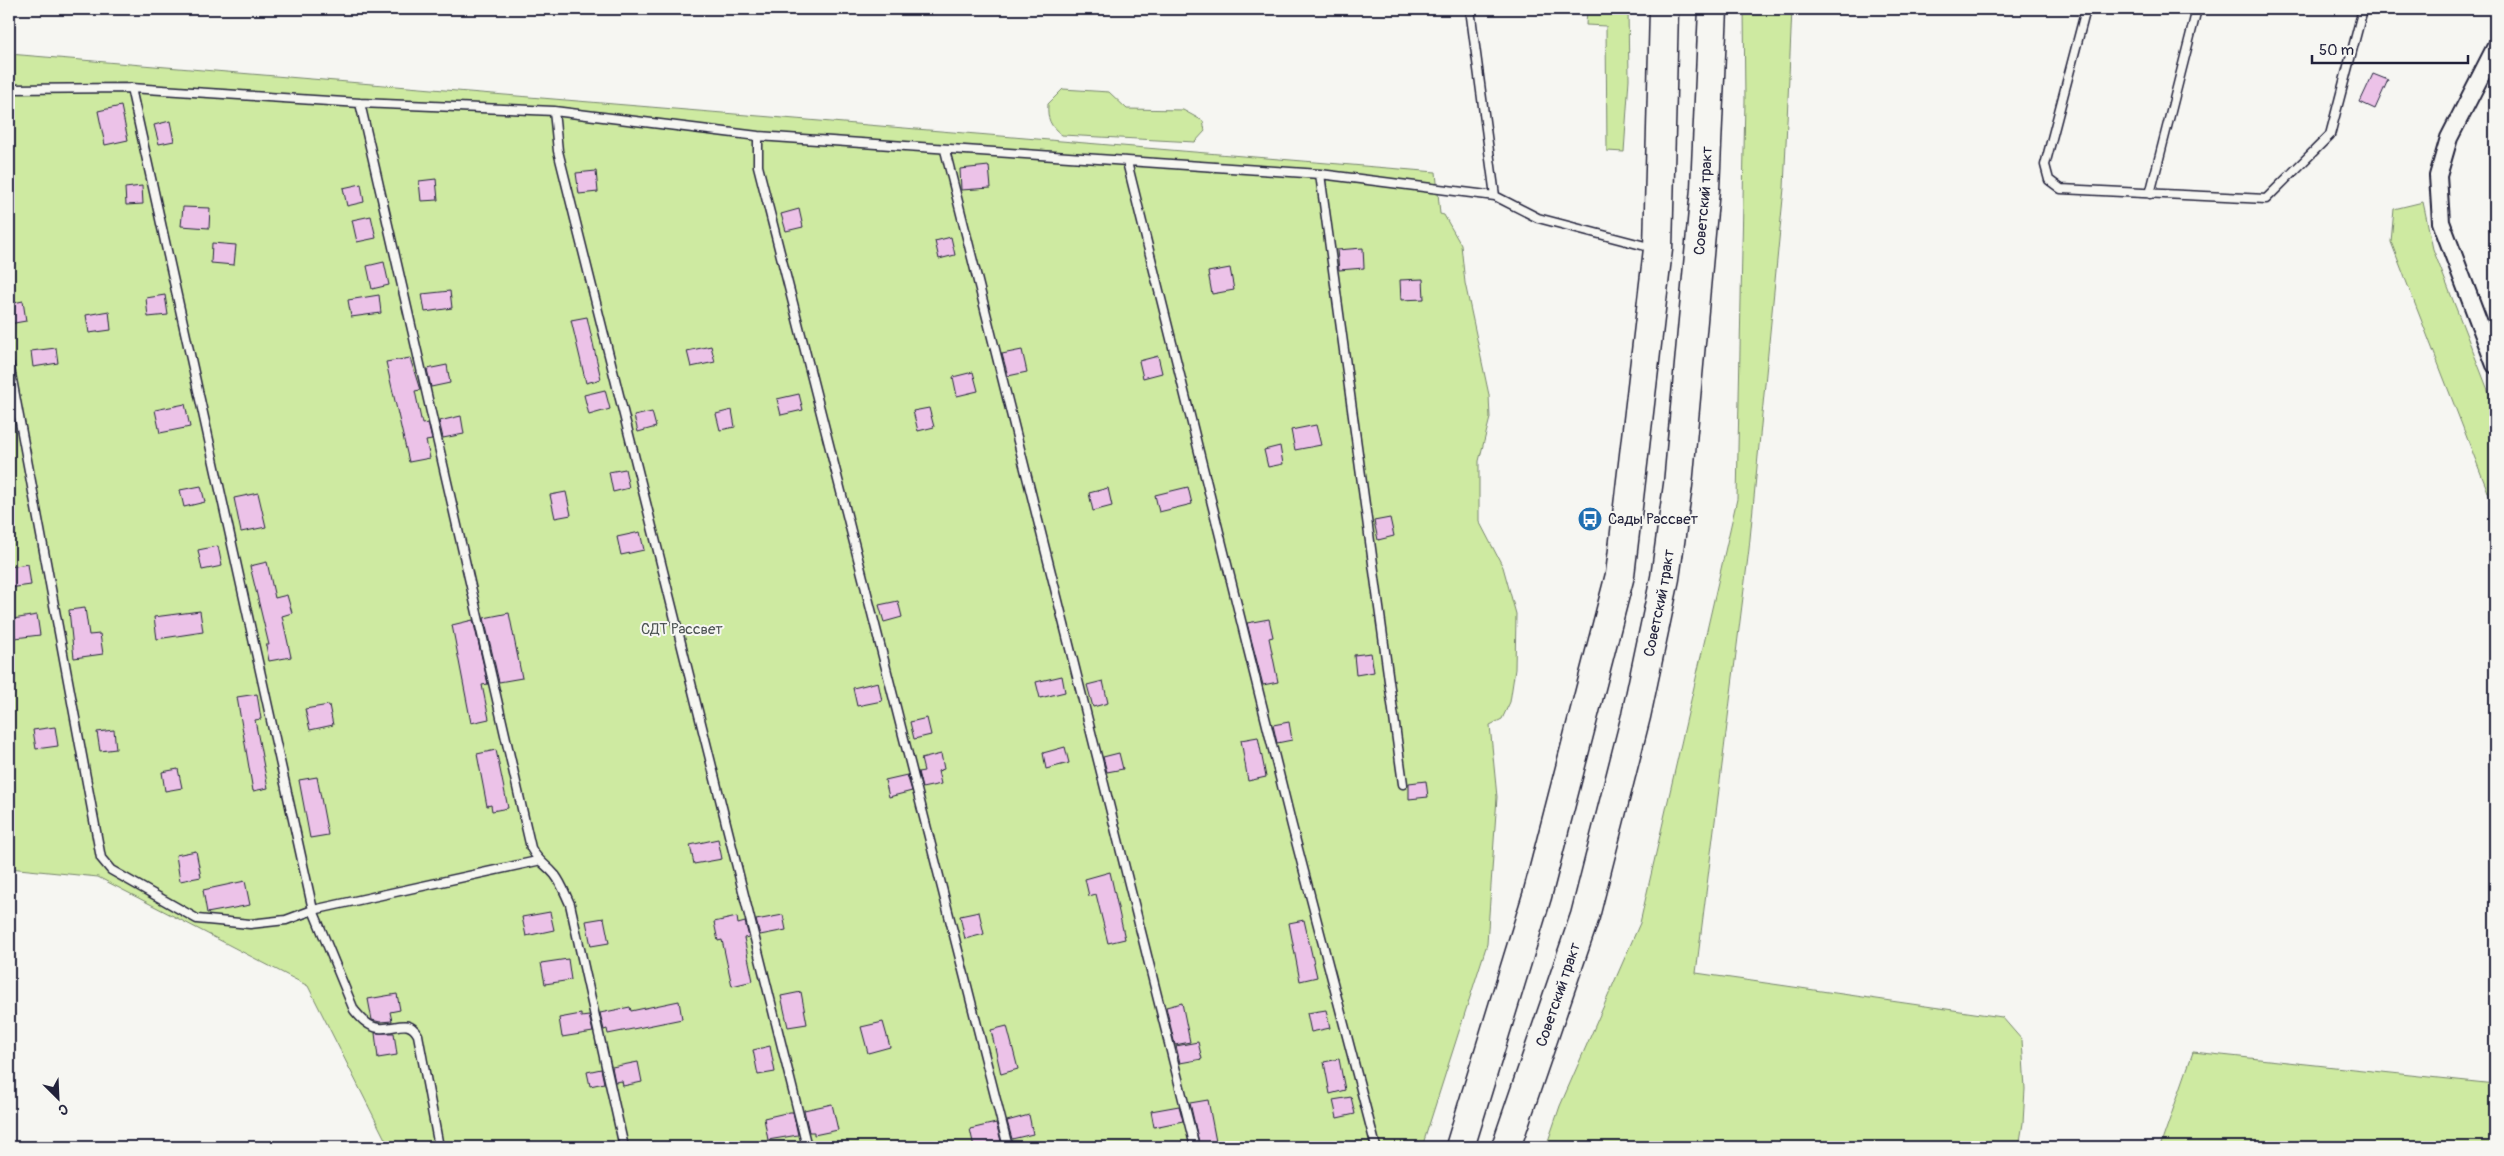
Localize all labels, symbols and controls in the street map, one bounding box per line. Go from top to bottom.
scale bar [2312,32,2468,64]
text: 50 m [2319,41,2354,60]
street label: Советский тракт [1690,145,1717,256]
bus stop icon: Сады Рассвет [1577,506,1603,532]
place label: Сады Рассвет [1608,510,1699,529]
street label: Советский тракт [1640,548,1679,658]
park label: СДТ Рассвет [641,620,723,639]
street label: Советский тракт [1532,940,1585,1049]
north arrow [32,1074,82,1124]
text: С [55,1100,70,1119]

